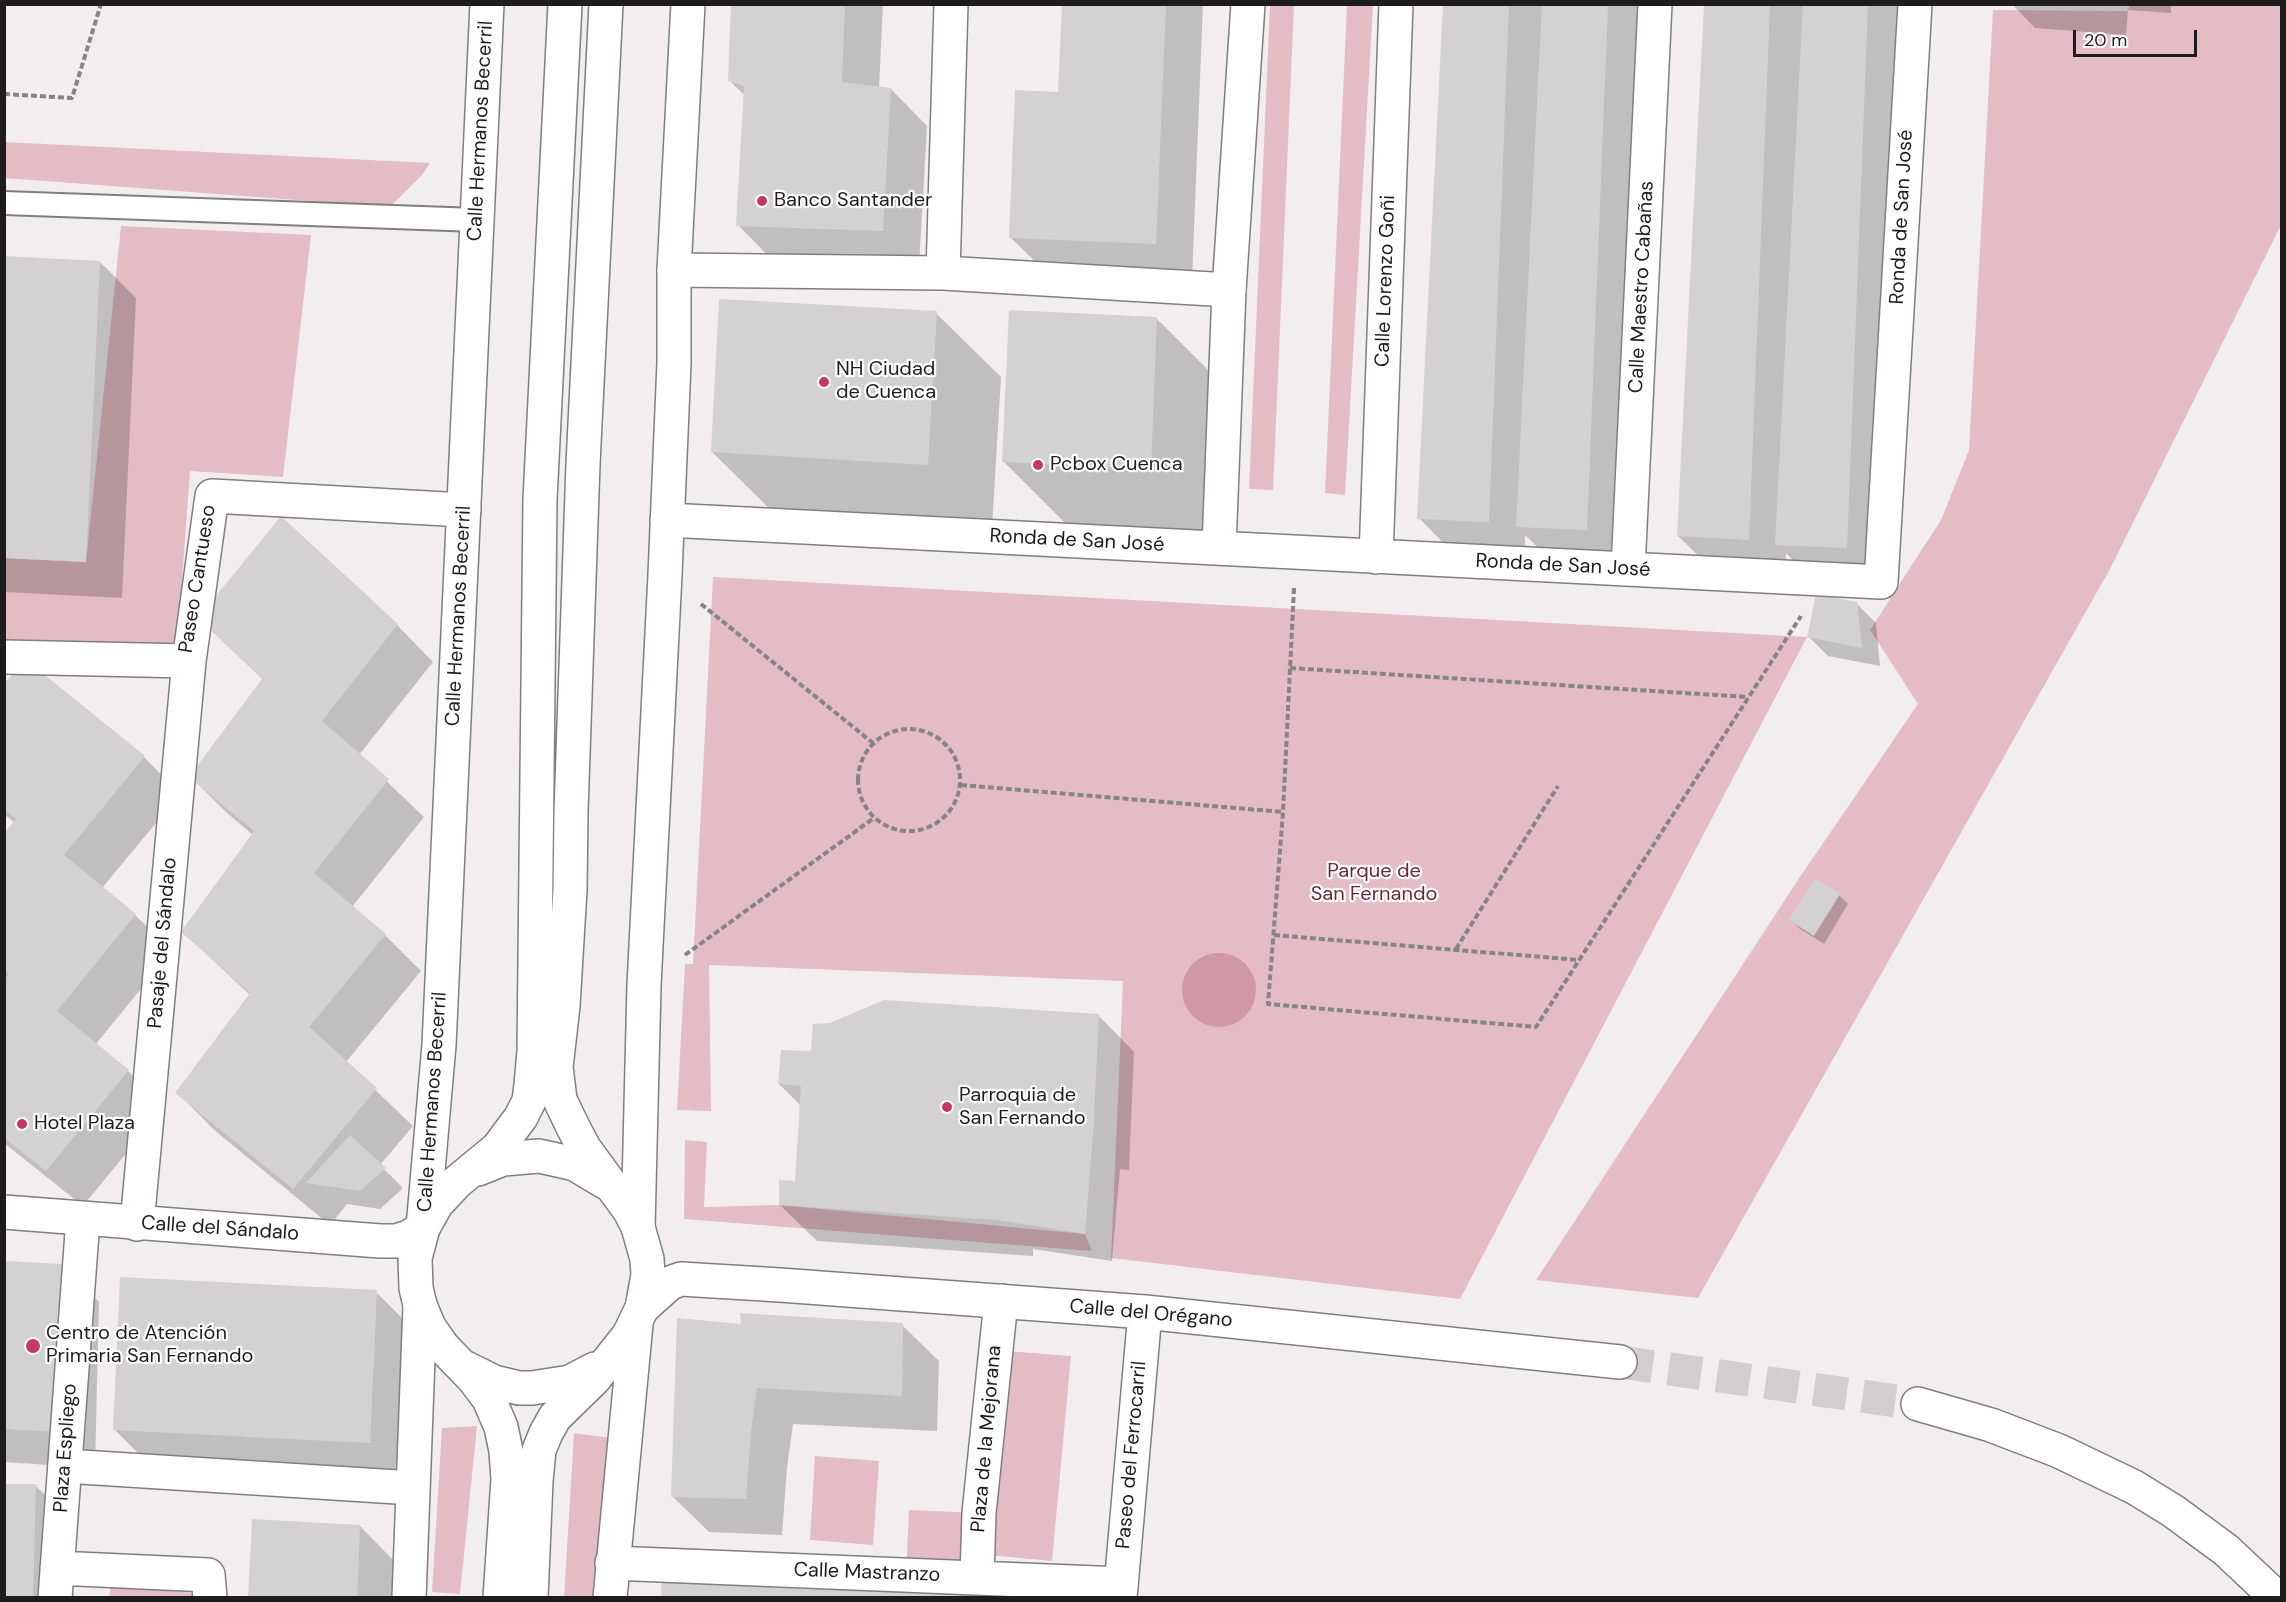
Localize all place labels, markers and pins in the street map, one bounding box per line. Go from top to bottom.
place label: Banco Santander [774,189,932,213]
marker: Banco Santander [755,194,769,208]
place label: NH Ciudad de Cuenca [836,358,936,405]
marker: NH Ciudad de Cuenca [817,375,831,389]
place label: Pcbox Cuenca [1050,453,1183,477]
marker: Pcbox Cuenca [1031,458,1045,472]
place label: Parroquia de San Fernando [959,1084,1086,1131]
marker: Parroquia de San Fernando [940,1100,954,1114]
place label: Hotel Plaza [34,1112,135,1136]
marker: Hotel Plaza [15,1117,29,1131]
place label: Centro de Atención Primaria San Fernando [46,1322,253,1369]
marker: Centro de Atención Primaria San Fernando [24,1337,42,1355]

